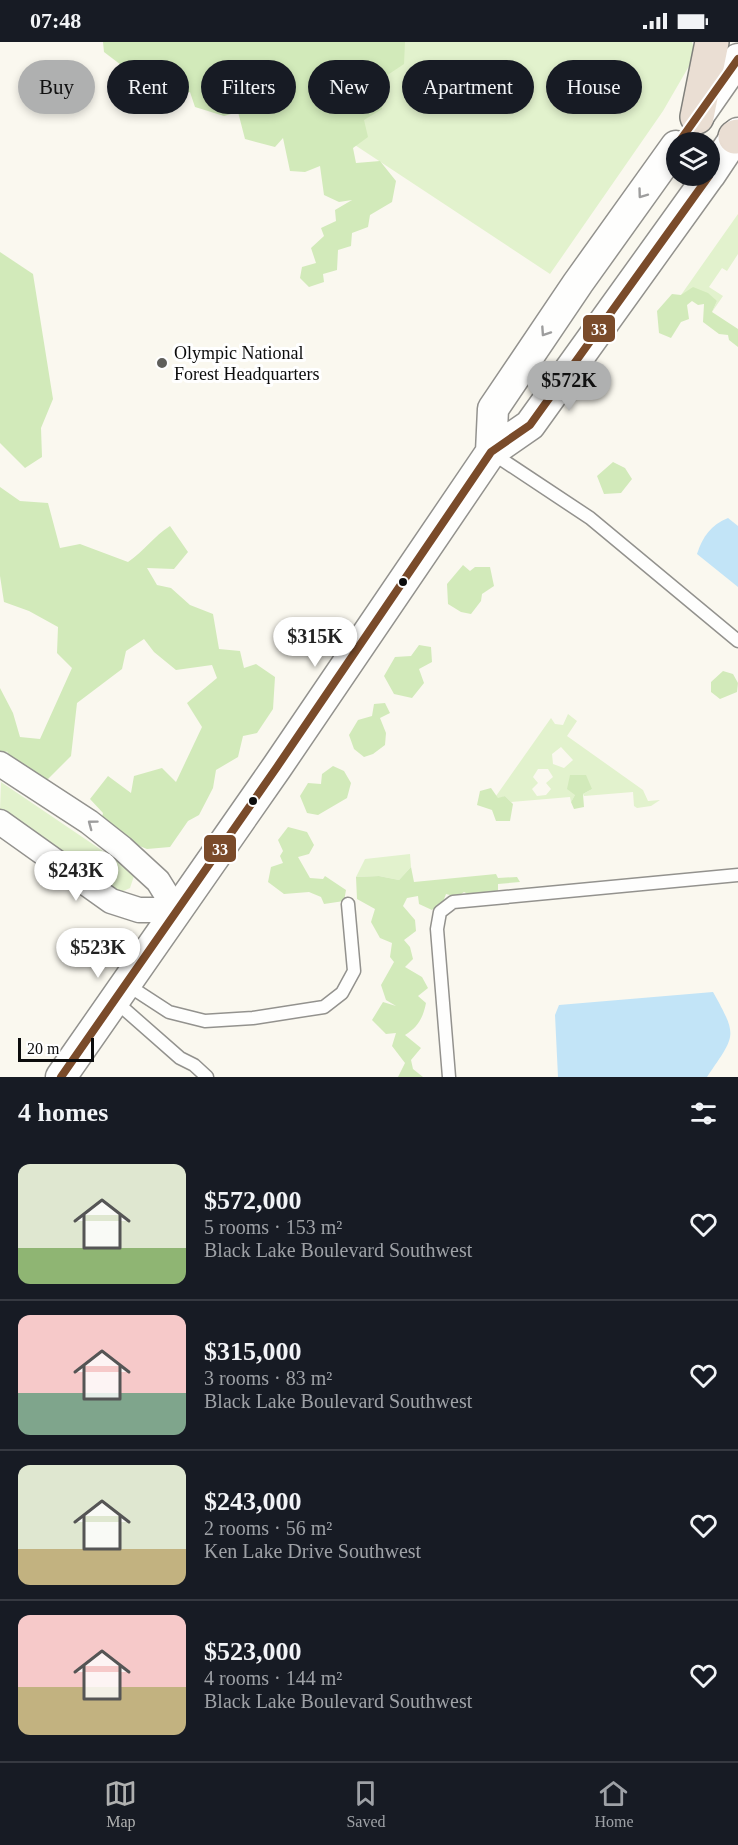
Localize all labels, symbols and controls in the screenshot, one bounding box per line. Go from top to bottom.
text: 07:48 [30,8,81,33]
chip: Buy [18,60,95,114]
chip: Rent [107,60,189,114]
chip: Filters [201,60,296,114]
chip: New [308,60,390,114]
chip: Apartment [402,60,534,114]
chip: House [546,60,642,114]
map controls [666,132,720,186]
button: layers [666,132,720,186]
one-way arrow [638,187,649,198]
line badge: 33 [582,314,616,343]
text: 33 [591,321,607,338]
one-way arrow [541,325,552,336]
place label: Olympic National Forest Headquarters [174,343,319,384]
marker: Olympic National Forest Headquarters [155,356,169,370]
pin: $572K [527,361,611,412]
text: $572K [541,369,597,391]
unlabelled marker [397,576,409,588]
pin: $315K [273,617,357,668]
text: $315K [287,625,343,647]
unlabelled marker [247,795,259,807]
one-way arrow [87,820,98,831]
line badge: 33 [203,834,237,863]
text: 33 [212,841,228,858]
pin: $243K [34,851,118,902]
text: $243K [48,859,104,881]
pin: $523K [56,928,140,979]
text: $523K [70,936,126,958]
scale bar [18,1035,94,1062]
text: 20 m [27,1040,59,1057]
icon: filters [687,1097,720,1130]
text: 4 homes [18,1098,108,1127]
text: $572,000 [204,1186,302,1215]
icon: home [66,1188,138,1260]
icon: heart [687,1208,720,1241]
text: 5 rooms · 153 m² [204,1216,342,1238]
text: Black Lake Boulevard Southwest [204,1239,472,1261]
text: $315,000 [204,1337,302,1366]
icon: home [66,1339,138,1411]
icon: heart [687,1359,720,1392]
text: 3 rooms · 83 m² [204,1367,332,1389]
text: Black Lake Boulevard Southwest [204,1390,472,1412]
text: $243,000 [204,1487,302,1516]
icon: home [66,1489,138,1561]
icon: heart [687,1509,720,1542]
text: 2 rooms · 56 m² [204,1517,332,1539]
text: Ken Lake Drive Southwest [204,1540,421,1562]
text: $523,000 [204,1637,302,1666]
icon: home [66,1639,138,1711]
icon: heart [687,1659,720,1692]
text: 4 rooms · 144 m² [204,1667,342,1689]
text: Black Lake Boulevard Southwest [204,1690,472,1712]
tab: Map [104,1777,137,1831]
tab: Saved [346,1777,385,1831]
tab: Home [594,1777,634,1831]

